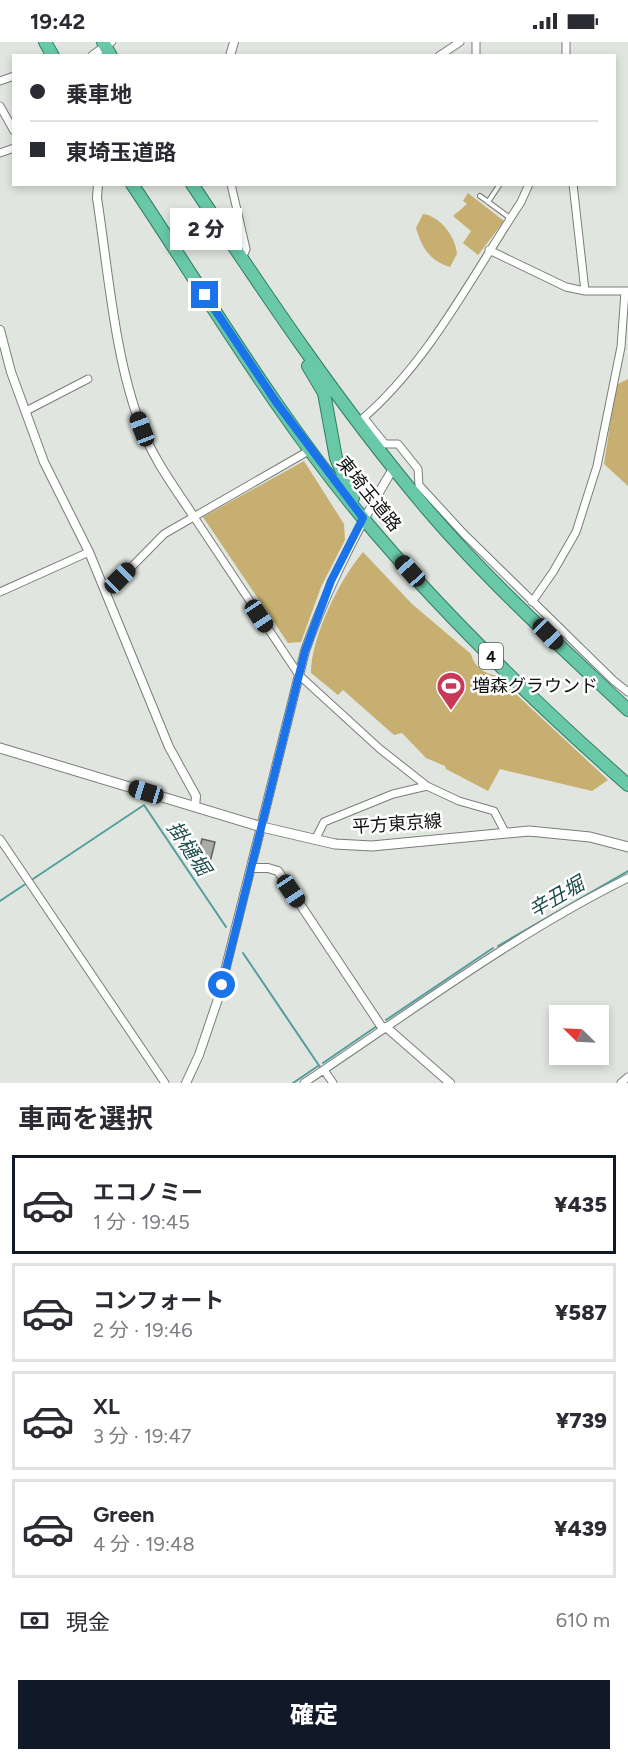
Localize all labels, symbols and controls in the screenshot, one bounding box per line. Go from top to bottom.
text: 19:42 [30,8,85,35]
text: 乗車地 [66,81,132,108]
text: 東埼玉道路 [66,139,176,166]
callout: 2 分 [169,208,241,250]
text: 2 分 [188,217,224,241]
route end [191,281,218,308]
car [127,409,157,449]
street label: 東埼玉道路 [332,452,406,536]
car [391,552,429,590]
car [101,559,139,597]
car [241,596,277,636]
car [529,615,567,653]
road number: 4 [479,643,503,669]
sports icon: 増森グラウンド [435,670,467,712]
place label: 増森グラウンド [472,675,598,697]
car [126,778,166,806]
street label: 平方東京線 [351,810,443,838]
water label: 掛樋堀 [162,816,217,882]
water label: 辛丑堀 [524,870,591,922]
car [273,871,309,911]
route start [208,971,235,998]
north arrow [549,1005,609,1065]
map controls [549,1005,609,1065]
text: 車両を選択 [18,1102,153,1135]
icon: car [21,1178,75,1232]
text: エコノミー [93,1179,203,1206]
text: ¥435 [554,1191,607,1218]
text: 1 分 · 19:45 [93,1210,190,1234]
icon: car [21,1286,75,1340]
text: コンフォート [93,1287,224,1314]
text: ¥587 [555,1299,607,1326]
text: 2 分 · 19:46 [93,1318,192,1342]
text: XL [93,1393,120,1420]
icon: car [21,1394,75,1448]
text: ¥739 [556,1407,607,1434]
text: 3 分 · 19:47 [93,1424,192,1448]
text: Green [93,1501,155,1528]
icon: car [21,1502,75,1556]
text: ¥439 [554,1515,607,1542]
text: 4 分 · 19:48 [93,1532,195,1556]
icon: cash [18,1604,51,1637]
text: 610 m [556,1608,610,1632]
text: 現金 [66,1609,110,1636]
button: 確定 [18,1680,610,1749]

